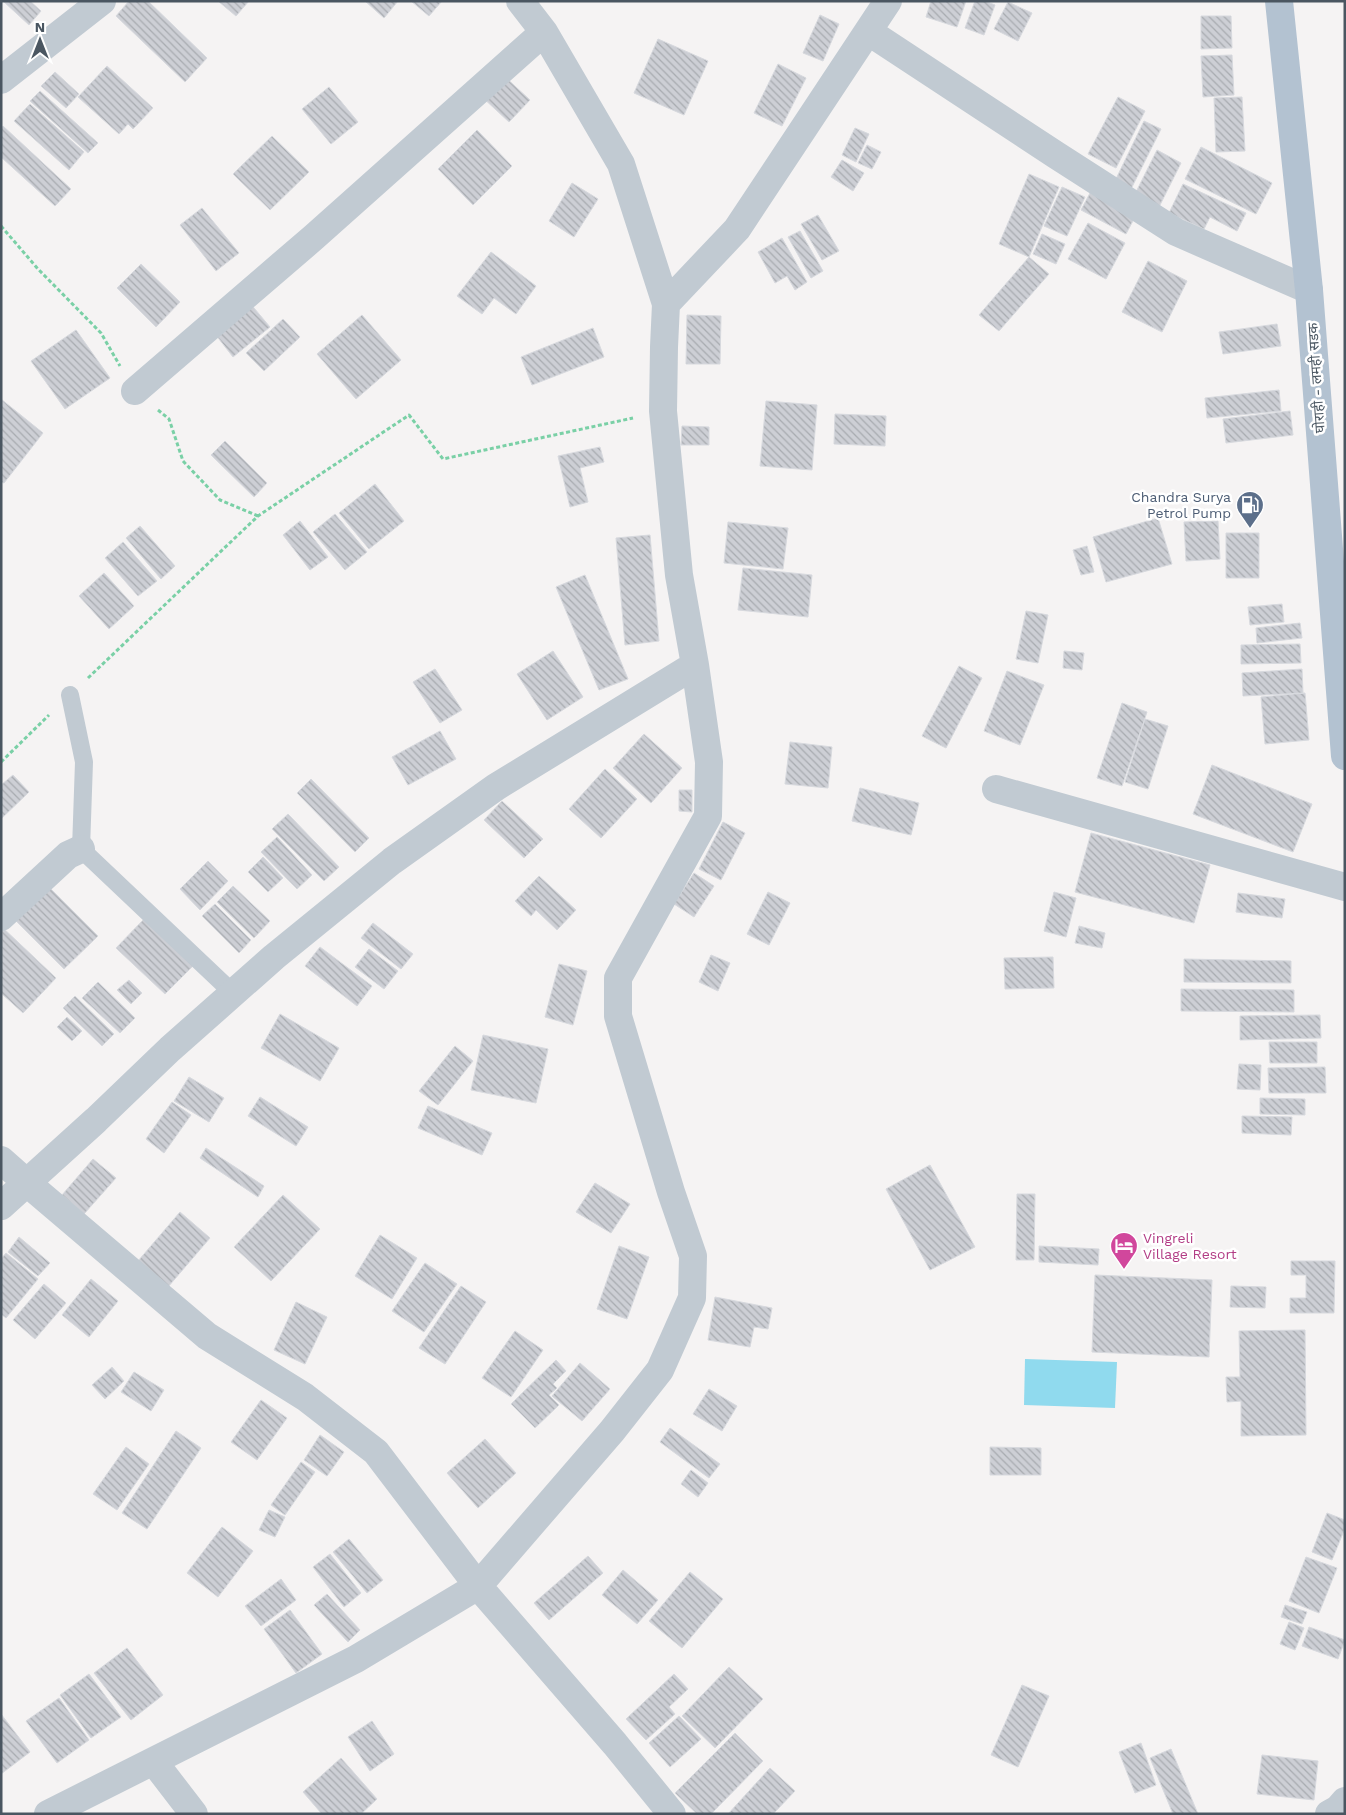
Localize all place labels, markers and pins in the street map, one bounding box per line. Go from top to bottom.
place label: Chandra Surya Petrol Pump [1131,489,1231,521]
fuel station icon: Chandra Surya Petrol Pump [1235,490,1265,529]
place label: Vingreli Village Resort [1143,1230,1237,1262]
hotel icon: Vingreli Village Resort [1109,1231,1139,1270]

